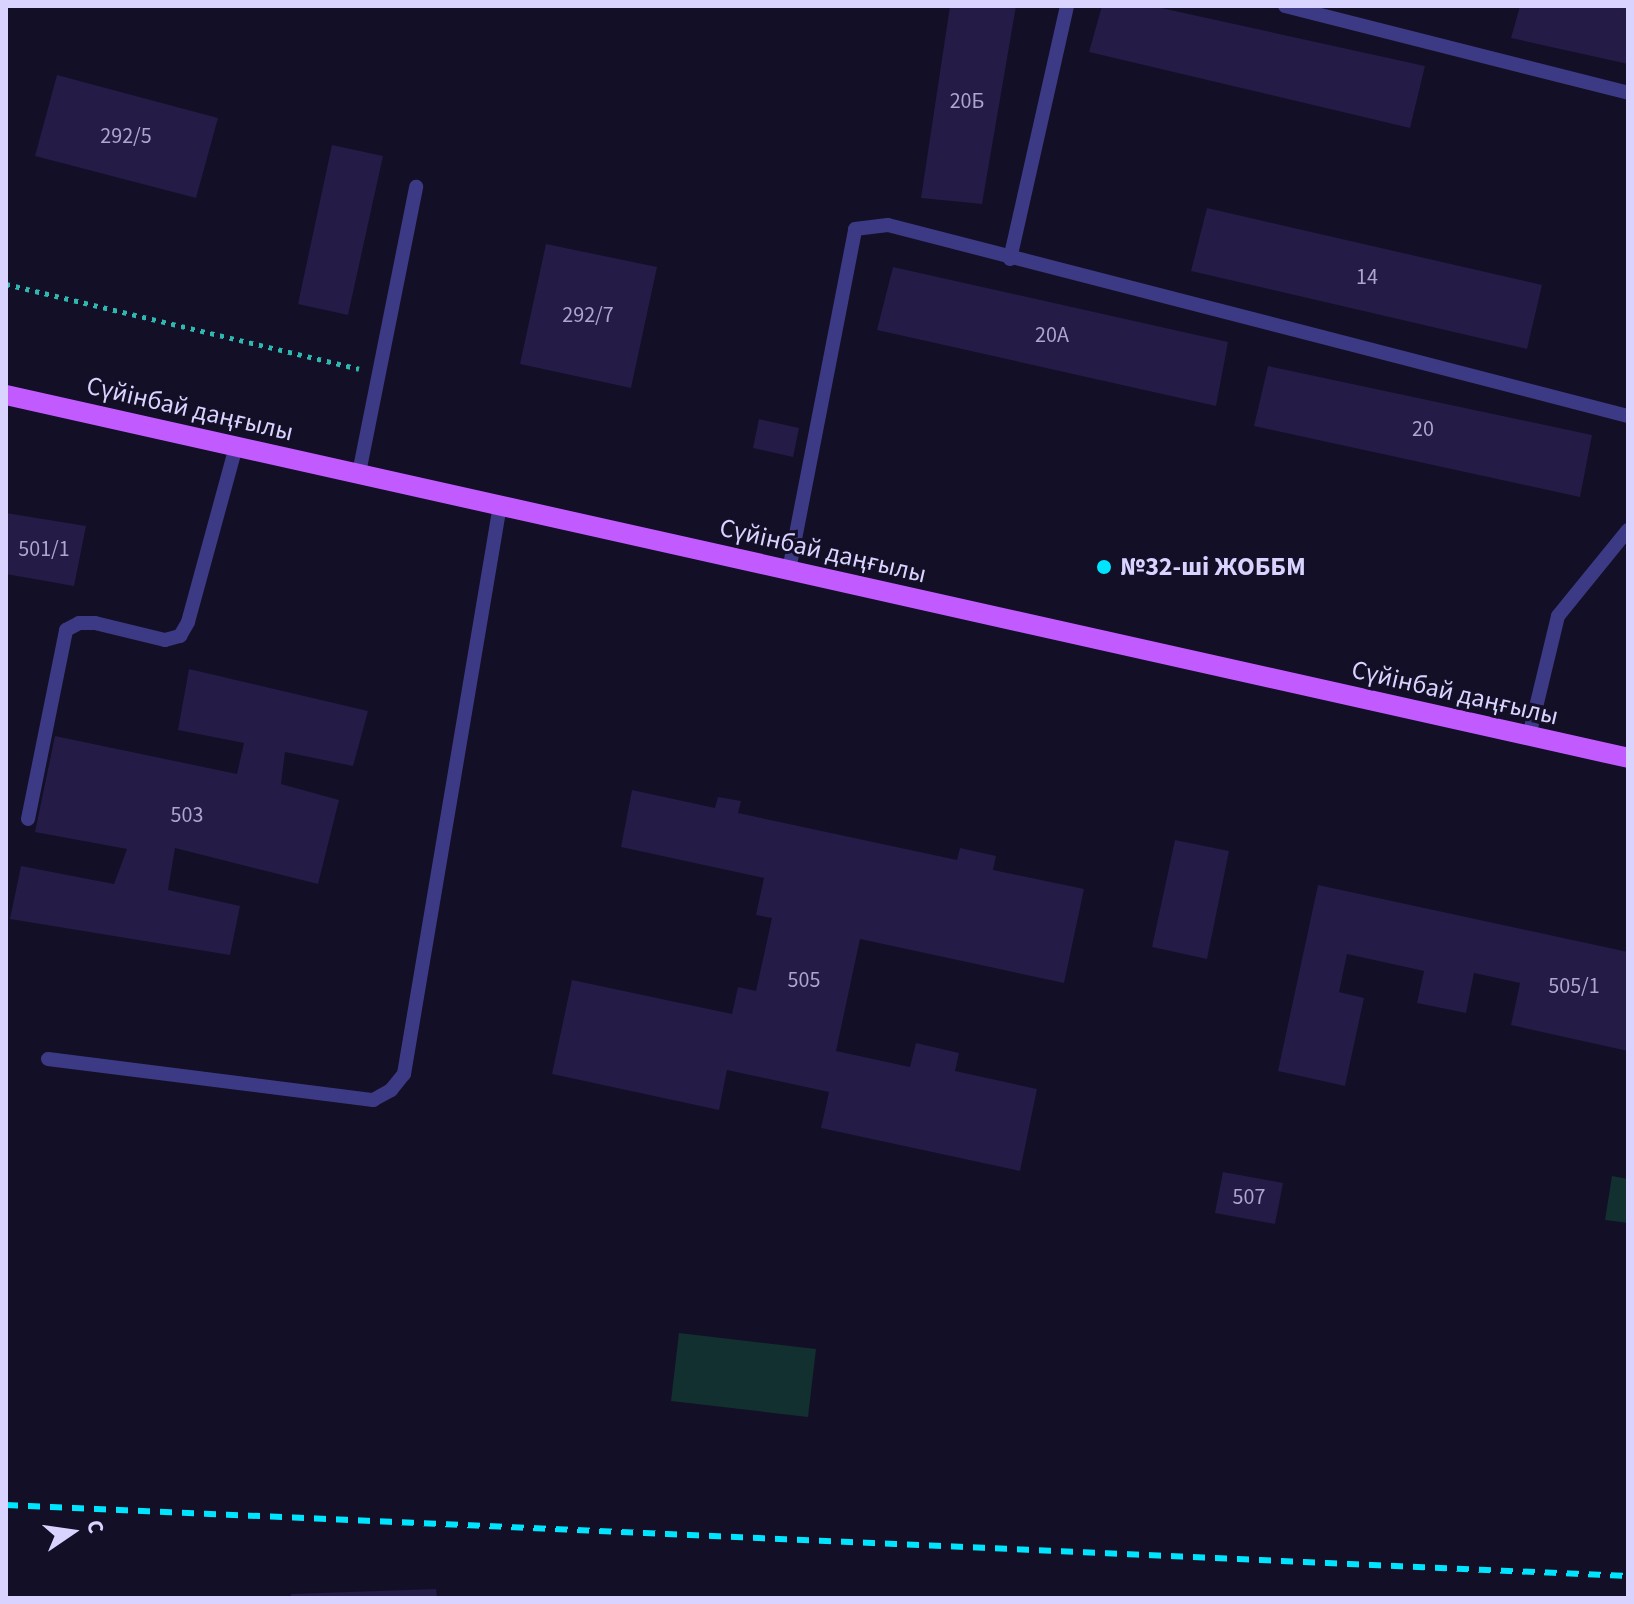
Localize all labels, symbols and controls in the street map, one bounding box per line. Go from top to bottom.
house number: 20Б [950,89,984,115]
house number: 292/5 [100,124,152,150]
house number: 14 [1356,265,1378,291]
house number: 292/7 [562,303,614,329]
house number: 20А [1035,323,1069,349]
street label: Сүйінбай даңғылы [84,370,296,448]
house number: 20 [1412,417,1434,443]
street label: Сүйінбай даңғылы [717,512,929,590]
house number: 501/1 [18,537,70,563]
place label: №32-ші ЖОББМ [1120,551,1306,583]
marker: №32-ші ЖОББМ [1095,558,1113,576]
street label: Сүйінбай даңғылы [1349,654,1561,732]
house number: 503 [171,803,203,829]
house number: 505 [788,968,820,994]
house number: 505/1 [1548,974,1600,1000]
house number: 507 [1233,1185,1265,1211]
north arrow [32,1492,112,1572]
text: С [78,1517,112,1536]

